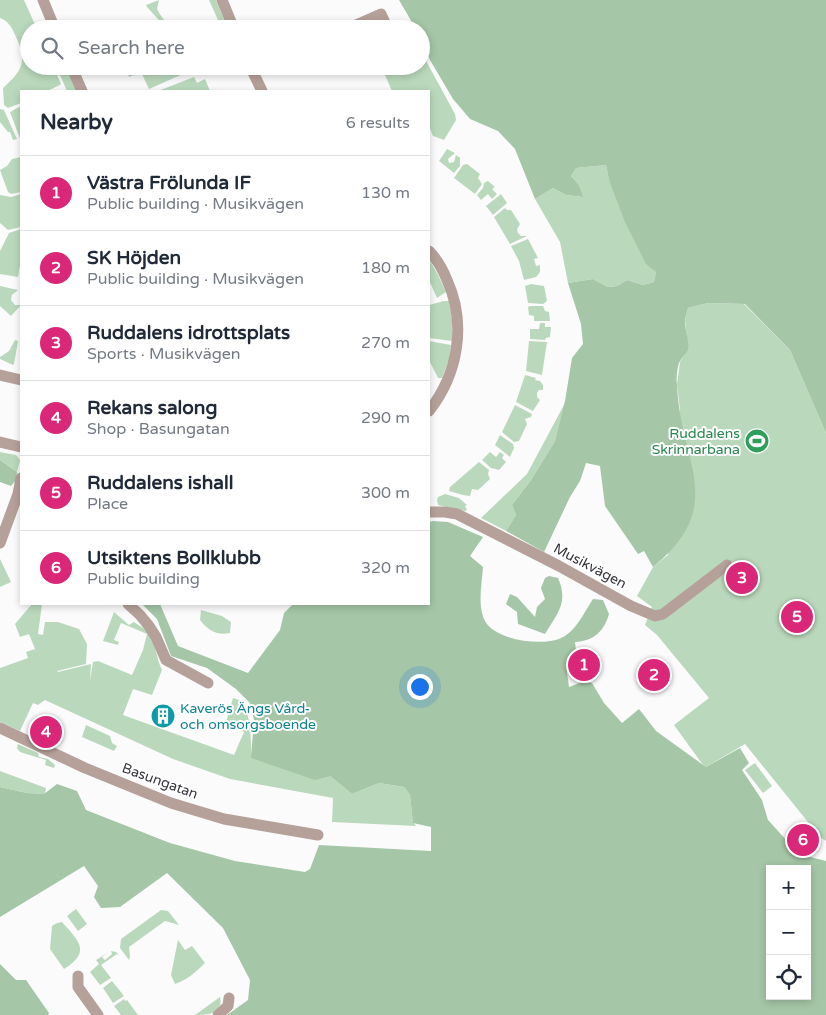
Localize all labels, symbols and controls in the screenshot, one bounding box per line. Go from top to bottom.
search box [20,20,430,75]
icon: search [38,34,66,62]
text: Search here [78,37,185,59]
text: Nearby [40,110,113,135]
text: 6 results [346,113,410,133]
text: Västra Frölunda IF [87,172,251,194]
text: 1 [51,183,61,203]
text: 130 m [361,183,410,203]
text: Public building · Musikvägen [87,194,304,214]
text: SK Höjden [87,247,181,269]
text: 2 [51,258,61,278]
text: 180 m [361,258,410,278]
text: Public building · Musikvägen [87,269,304,289]
text: Ruddalens idrottsplats [87,322,290,344]
text: 3 [51,333,61,353]
text: 270 m [361,333,410,353]
text: Sports · Musikvägen [87,344,241,364]
text: Rekans salong [87,397,217,419]
text: 4 [51,408,61,428]
text: 290 m [361,408,410,428]
text: Shop · Basungatan [87,419,230,439]
place label: Ruddalens Skrinnarbana [652,425,740,458]
sports icon: Ruddalens Skrinnarbana [744,428,770,454]
text: Ruddalens ishall [87,472,233,494]
text: 5 [51,483,61,503]
text: 300 m [361,483,410,503]
text: Place [87,494,128,514]
street label: Musikvägen [551,540,629,592]
text: Utsiktens Bollklubb [87,547,261,569]
text: 6 [51,558,61,578]
text: 320 m [361,558,410,578]
pin: 3 [726,559,758,597]
text: Public building [87,569,200,589]
pin: 5 [781,598,813,636]
pin: 1 [568,646,600,684]
pin: 2 [638,656,670,694]
your location [407,674,433,700]
place label: Kaverös Ängs Vård- och omsorgsboende [180,700,316,733]
building icon: Kaverös Ängs Vård- och omsorgsboende [150,703,176,729]
pin: 4 [30,713,62,751]
street label: Basungatan [120,759,200,803]
pin: 6 [787,821,819,859]
map controls [766,865,811,1000]
button: + [766,865,811,910]
button: − [766,910,811,955]
button: locate [766,955,811,1000]

